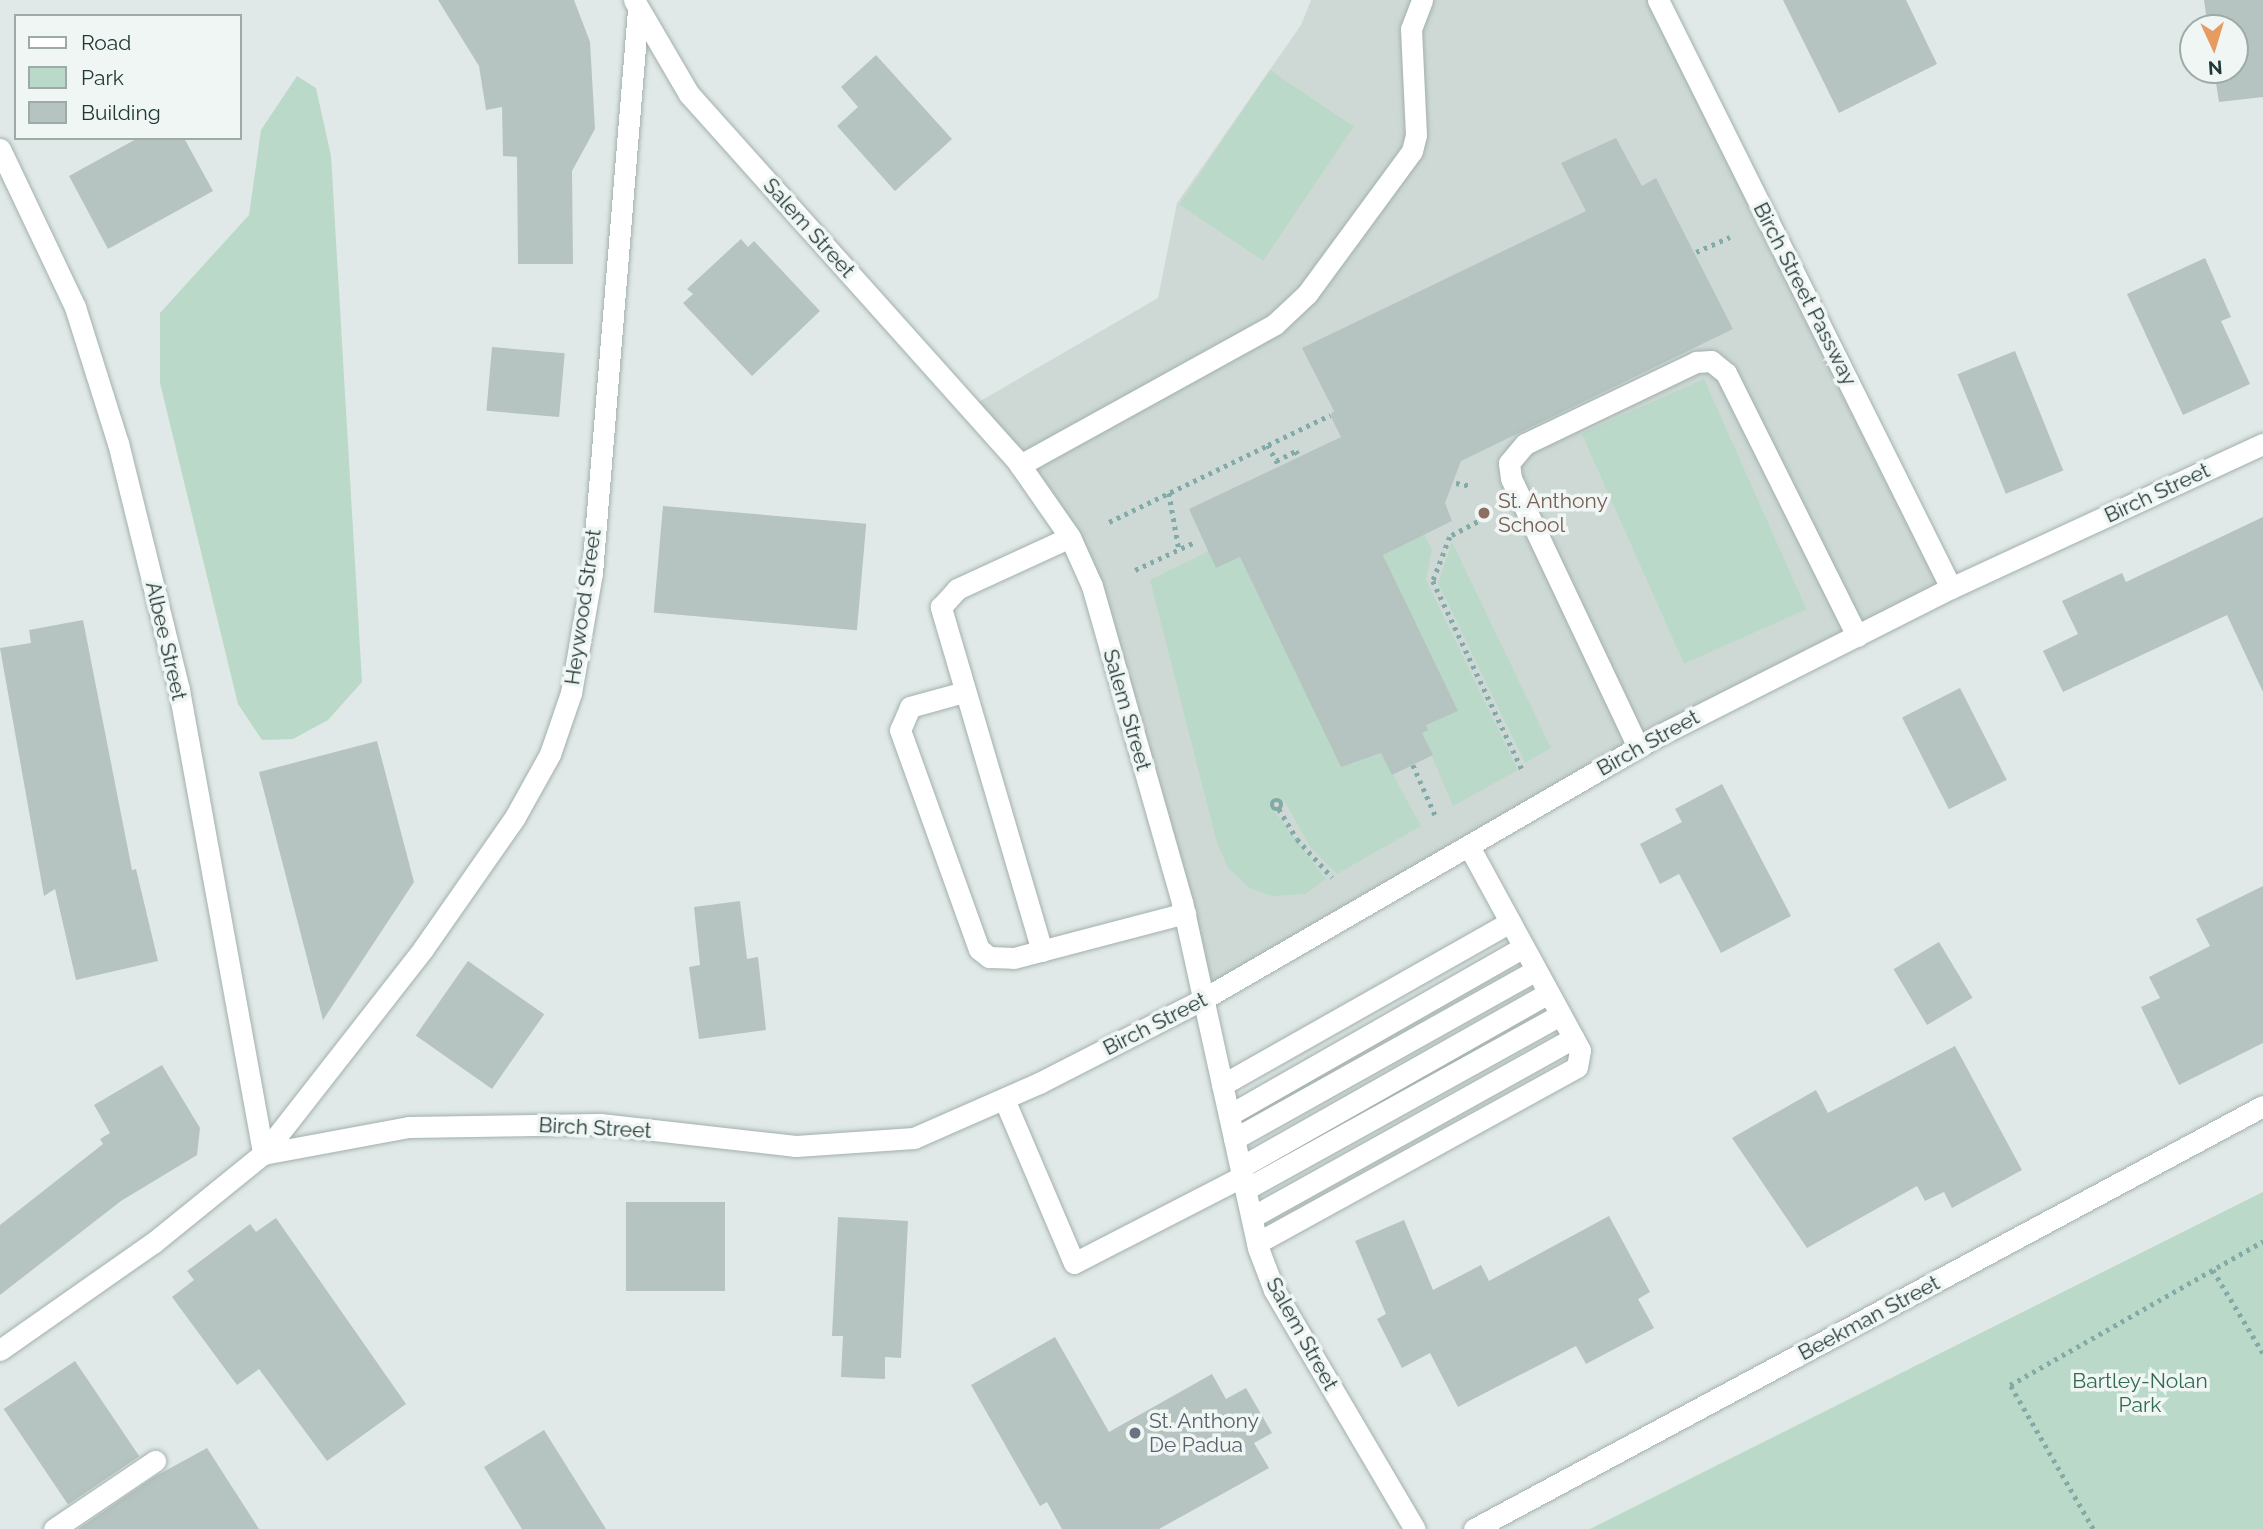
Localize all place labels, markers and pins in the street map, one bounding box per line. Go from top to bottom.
place label: St. Anthony School [1498,488,1608,538]
marker: St. Anthony School [1476,505,1492,521]
place label: St. Anthony De Padua [1149,1408,1259,1458]
marker: St. Anthony De Padua [1127,1425,1143,1441]

